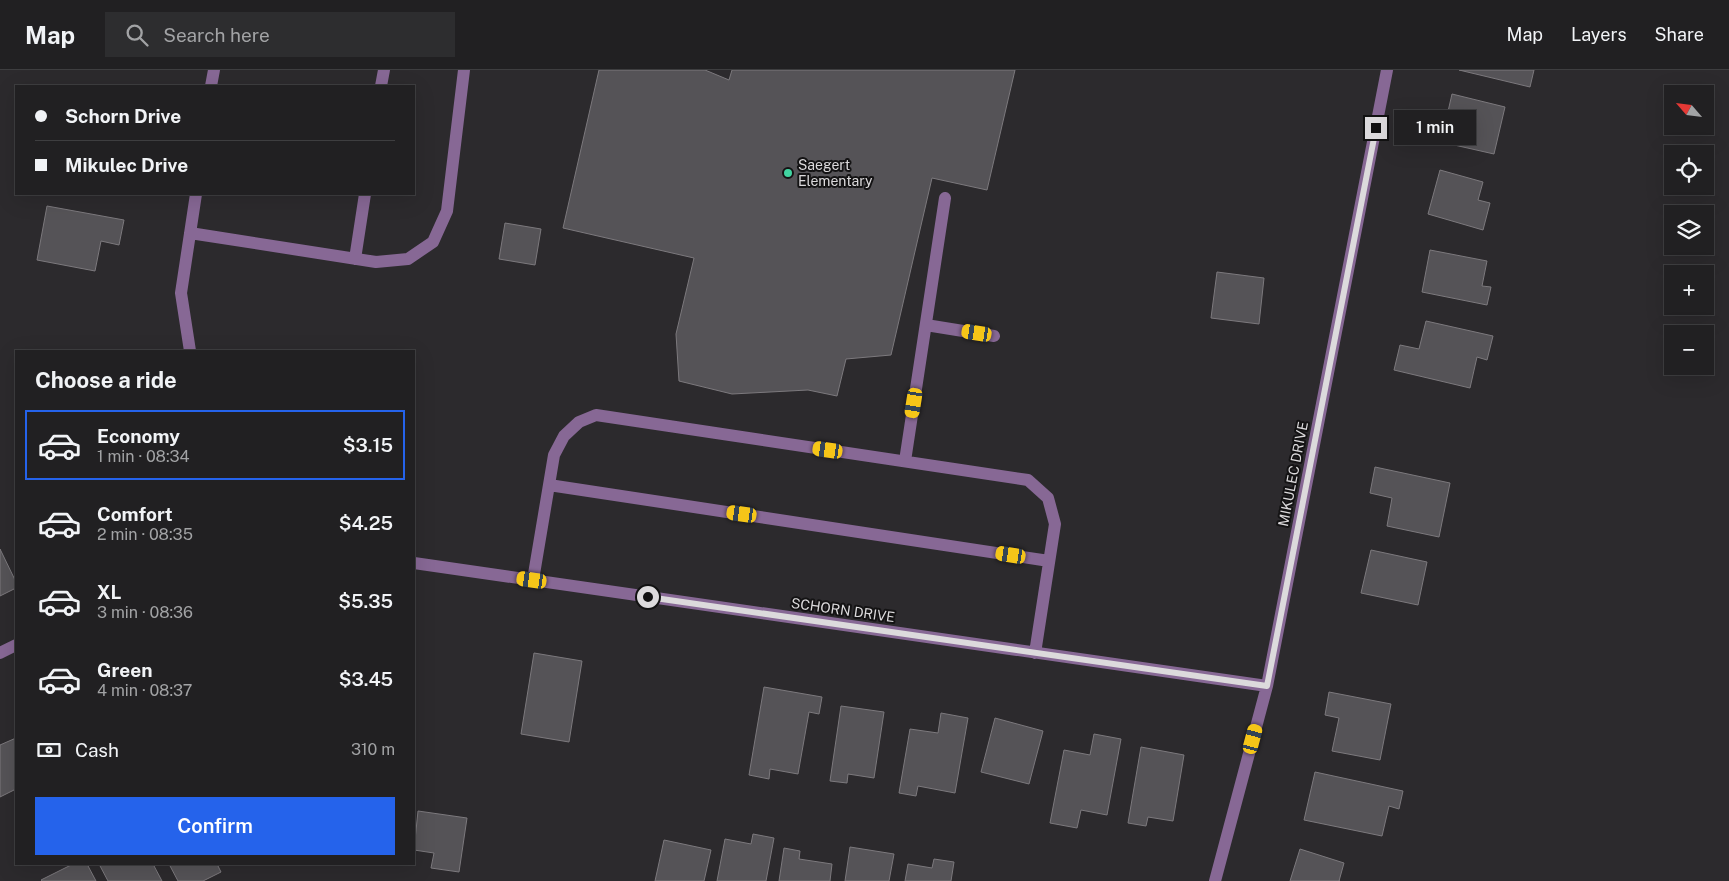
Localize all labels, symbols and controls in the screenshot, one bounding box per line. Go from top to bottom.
search box [105,12,455,57]
text: Map [25,21,75,49]
icon: search [123,21,151,49]
text: Search here [163,24,270,46]
text: Map [1507,24,1543,45]
text: Layers [1571,24,1627,45]
text: Share [1655,24,1704,45]
north arrow [1664,85,1714,135]
map controls [1664,85,1714,375]
text: Schorn Drive [65,105,181,127]
callout: 1 min [1394,110,1476,146]
route end [1365,117,1387,139]
text: 1 min [1416,118,1454,137]
button: locate [1664,145,1714,195]
text: Mikulec Drive [65,154,188,176]
place label: Saegert Elementary [798,157,873,189]
marker: Saegert Elementary [782,167,794,179]
button: layers [1664,205,1714,255]
button: + [1664,265,1714,315]
car [961,323,992,343]
button: − [1664,325,1714,375]
text: Choose a ride [35,367,177,393]
car [904,387,923,419]
street label: MIKULEC DRIVE [1275,420,1311,528]
icon: car [37,423,82,468]
text: Economy [97,425,180,447]
text: $3.15 [343,434,393,456]
car [812,440,843,460]
text: 1 min · 08:34 [97,447,190,466]
icon: car [37,501,82,546]
text: Comfort [97,503,173,525]
car [726,504,757,524]
text: $4.25 [339,512,393,534]
text: 2 min · 08:35 [97,525,193,544]
car [995,545,1026,565]
car [516,570,547,590]
icon: car [37,579,82,624]
text: XL [97,581,122,603]
route start [637,586,659,608]
text: $5.35 [338,590,393,612]
street label: SCHORN DRIVE [790,595,896,625]
text: 3 min · 08:36 [97,603,193,622]
icon: car [37,657,82,702]
text: Green [97,659,152,681]
text: $3.45 [339,668,393,690]
text: 4 min · 08:37 [97,681,192,700]
car [1241,723,1264,755]
icon: cash [35,736,63,764]
text: Cash [75,739,119,761]
text: 310 m [351,740,395,759]
button: Confirm [35,797,395,855]

